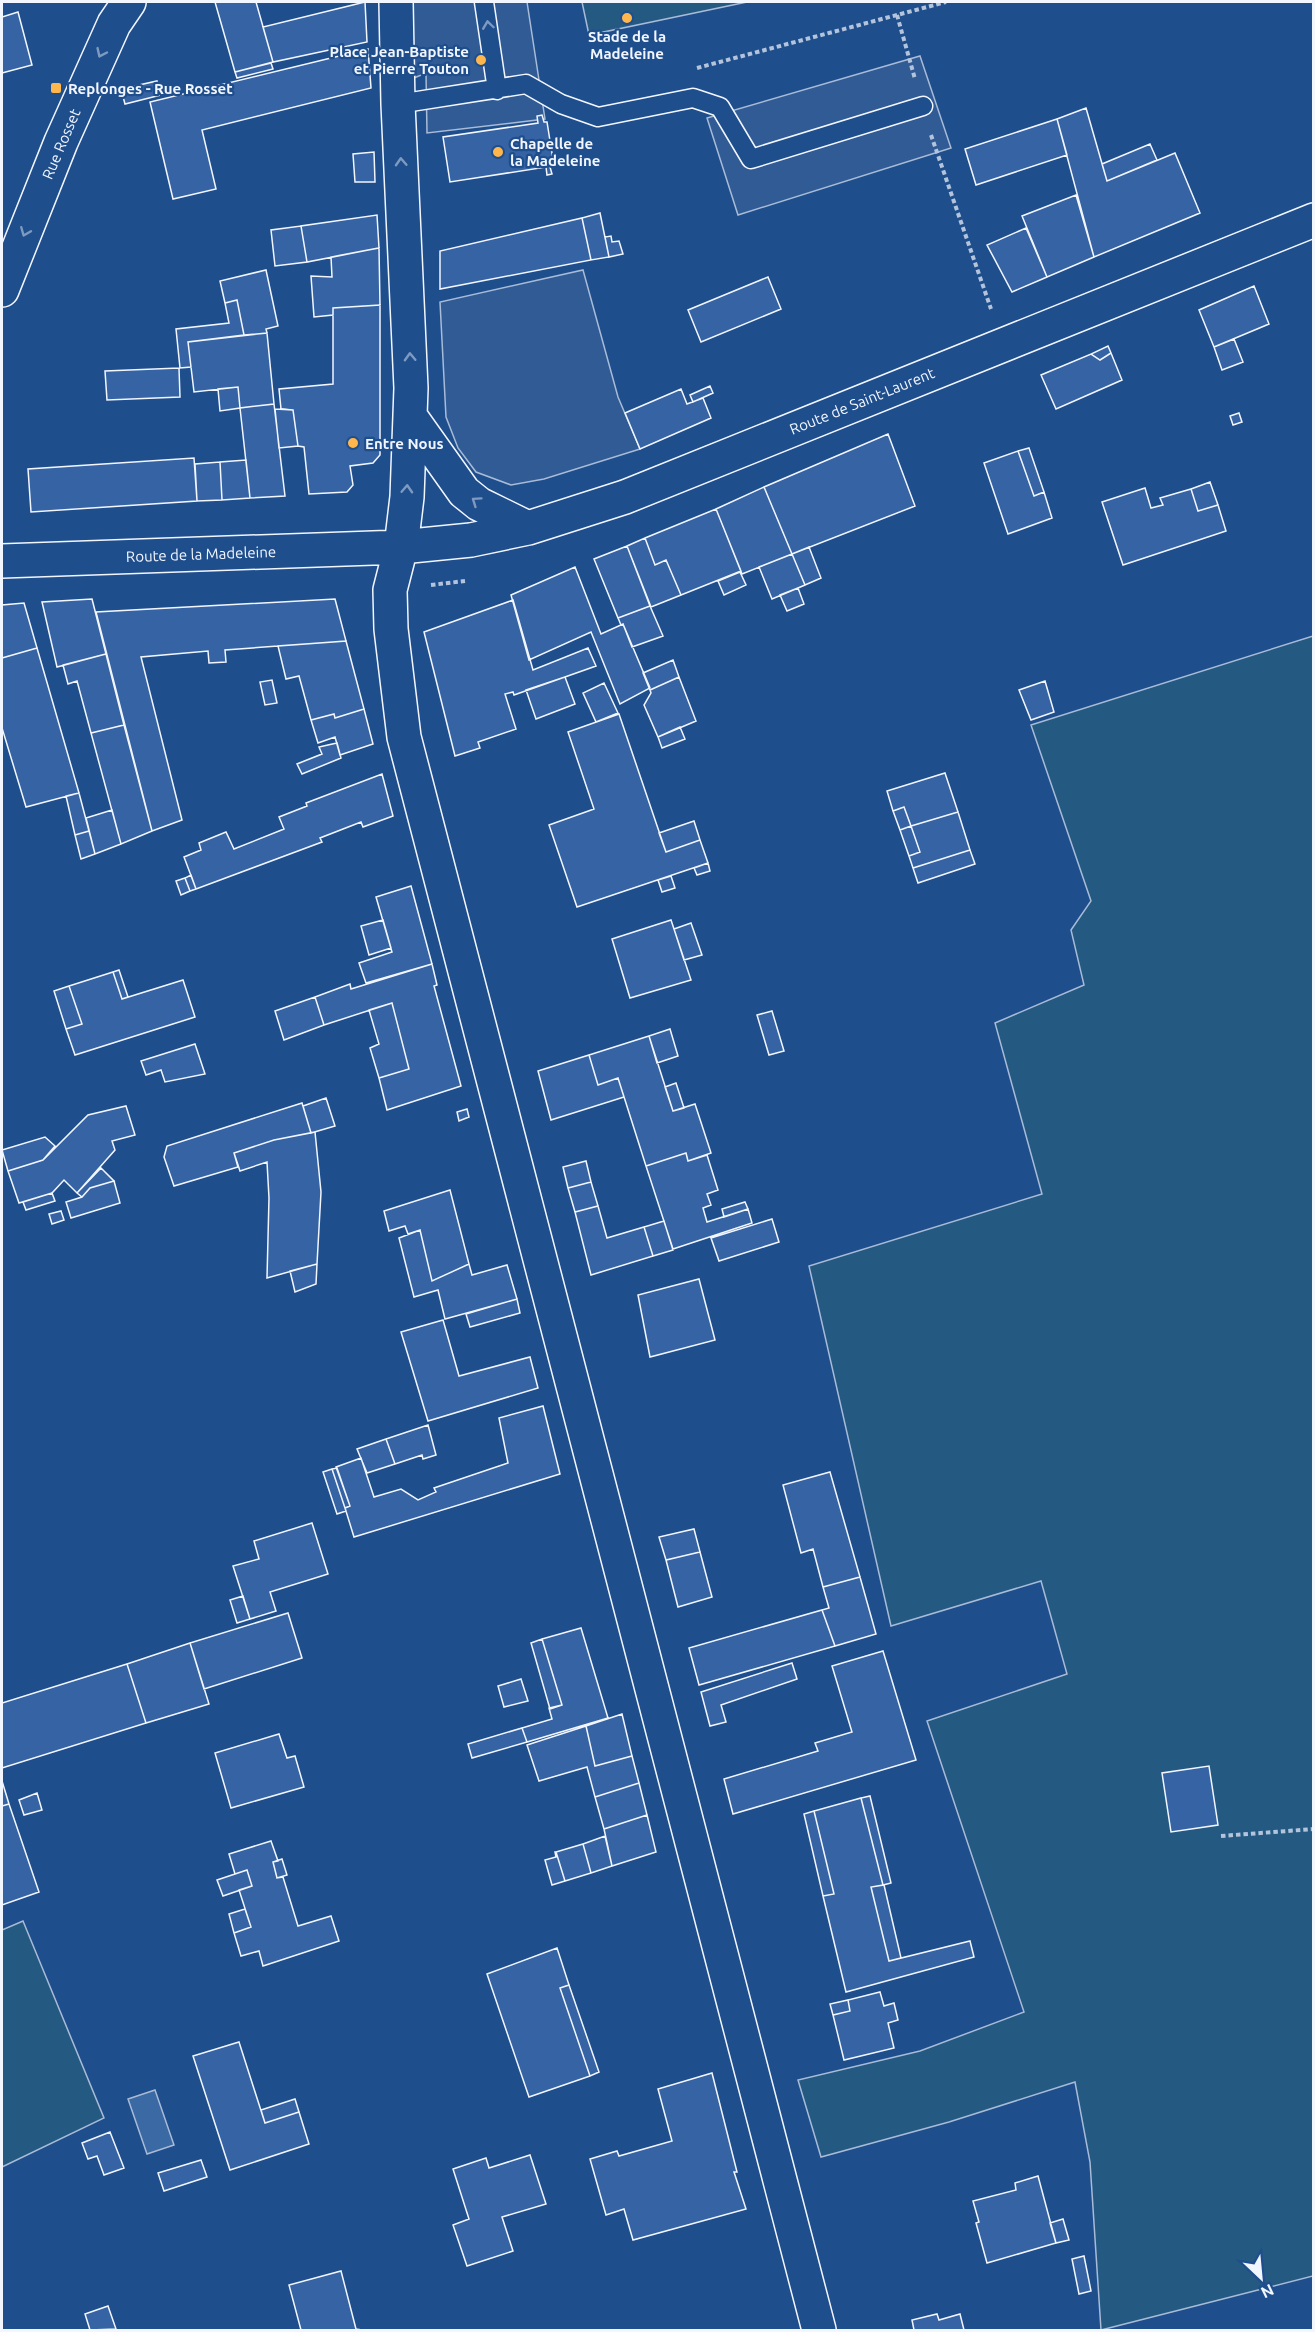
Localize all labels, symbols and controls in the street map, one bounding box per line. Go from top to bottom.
marker: Stade de la Madeleine [620,11,634,25]
one-way arrow [482,20,494,29]
place label: Stade de la Madeleine [588,28,666,62]
place label: Place Jean-Baptiste et Pierre Touton [329,43,469,77]
one-way arrow [96,46,108,57]
marker: Place Jean-Baptiste et Pierre Touton [474,53,488,67]
place label: Replonges - Rue Rosset [68,80,233,97]
marker: Replonges - Rue Rosset [49,81,63,95]
street label: Rue Rosset [39,106,83,182]
place label: Chapelle de la Madeleine [510,135,600,169]
marker: Chapelle de la Madeleine [491,145,505,159]
one-way arrow [394,158,407,167]
one-way arrow [20,226,32,237]
one-way arrow [404,353,417,362]
street label: Route de Saint-Laurent [787,364,937,438]
place label: Entre Nous [365,435,443,452]
marker: Entre Nous [346,436,360,450]
one-way arrow [400,485,413,494]
one-way arrow [472,497,483,508]
street label: Route de la Madeleine [126,543,276,565]
north arrow [1231,2248,1291,2308]
text: N [1258,2281,1277,2302]

